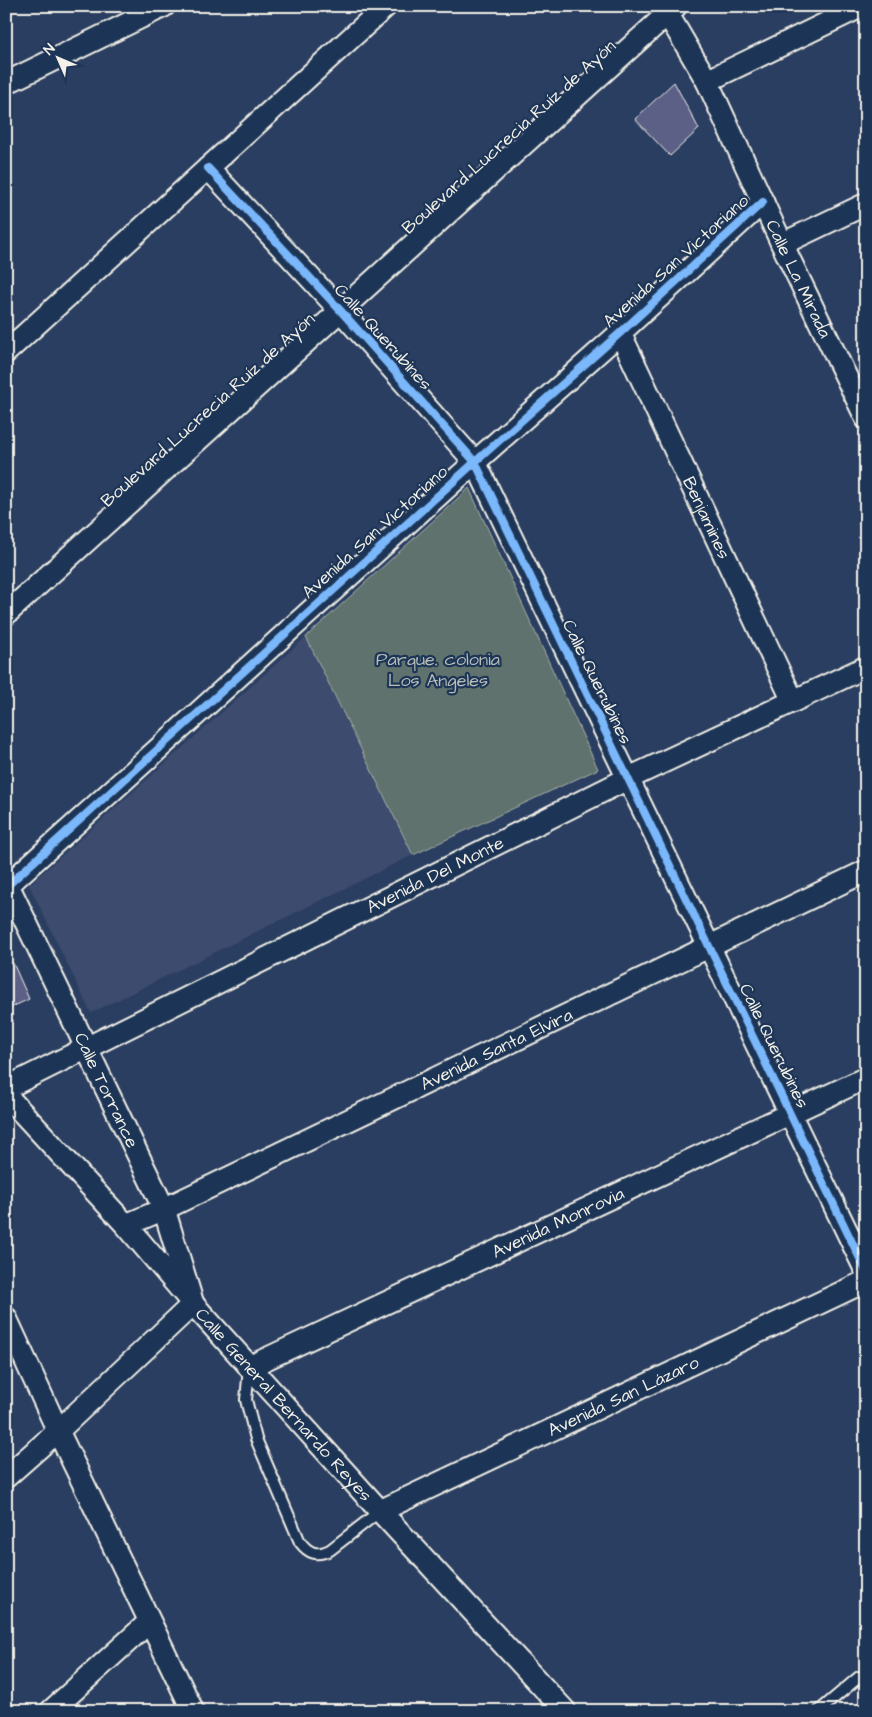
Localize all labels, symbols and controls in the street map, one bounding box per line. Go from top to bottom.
north arrow [32,32,82,82]
street label: Boulevard Lucrecia Ruíz de Ayón [397,34,622,241]
text: N [39,39,60,60]
street label: Avenida San Victoriano [598,189,754,333]
street label: Calle La Mirada [760,215,838,342]
street label: Calle Querubines [328,278,438,396]
street label: Boulevard Lucrecia Ruíz de Ayón [96,307,321,514]
street label: Avenida San Victoriano [297,460,453,604]
street label: Benjamines [677,472,737,563]
street label: Calle Querubines [556,615,638,749]
park label: Parque. colonia Los Angeles [376,647,500,694]
street label: Avenida Del Monte [362,830,508,919]
street label: Calle Querubines [733,979,815,1113]
street label: Avenida Santa Elvira [416,1002,577,1096]
street label: Calle Torrance [68,1028,145,1152]
street label: Avenida Monrovia [488,1181,628,1264]
street label: Calle General Bernardo Reyes [190,1302,378,1507]
street label: Avenida San Lázaro [543,1349,703,1442]

